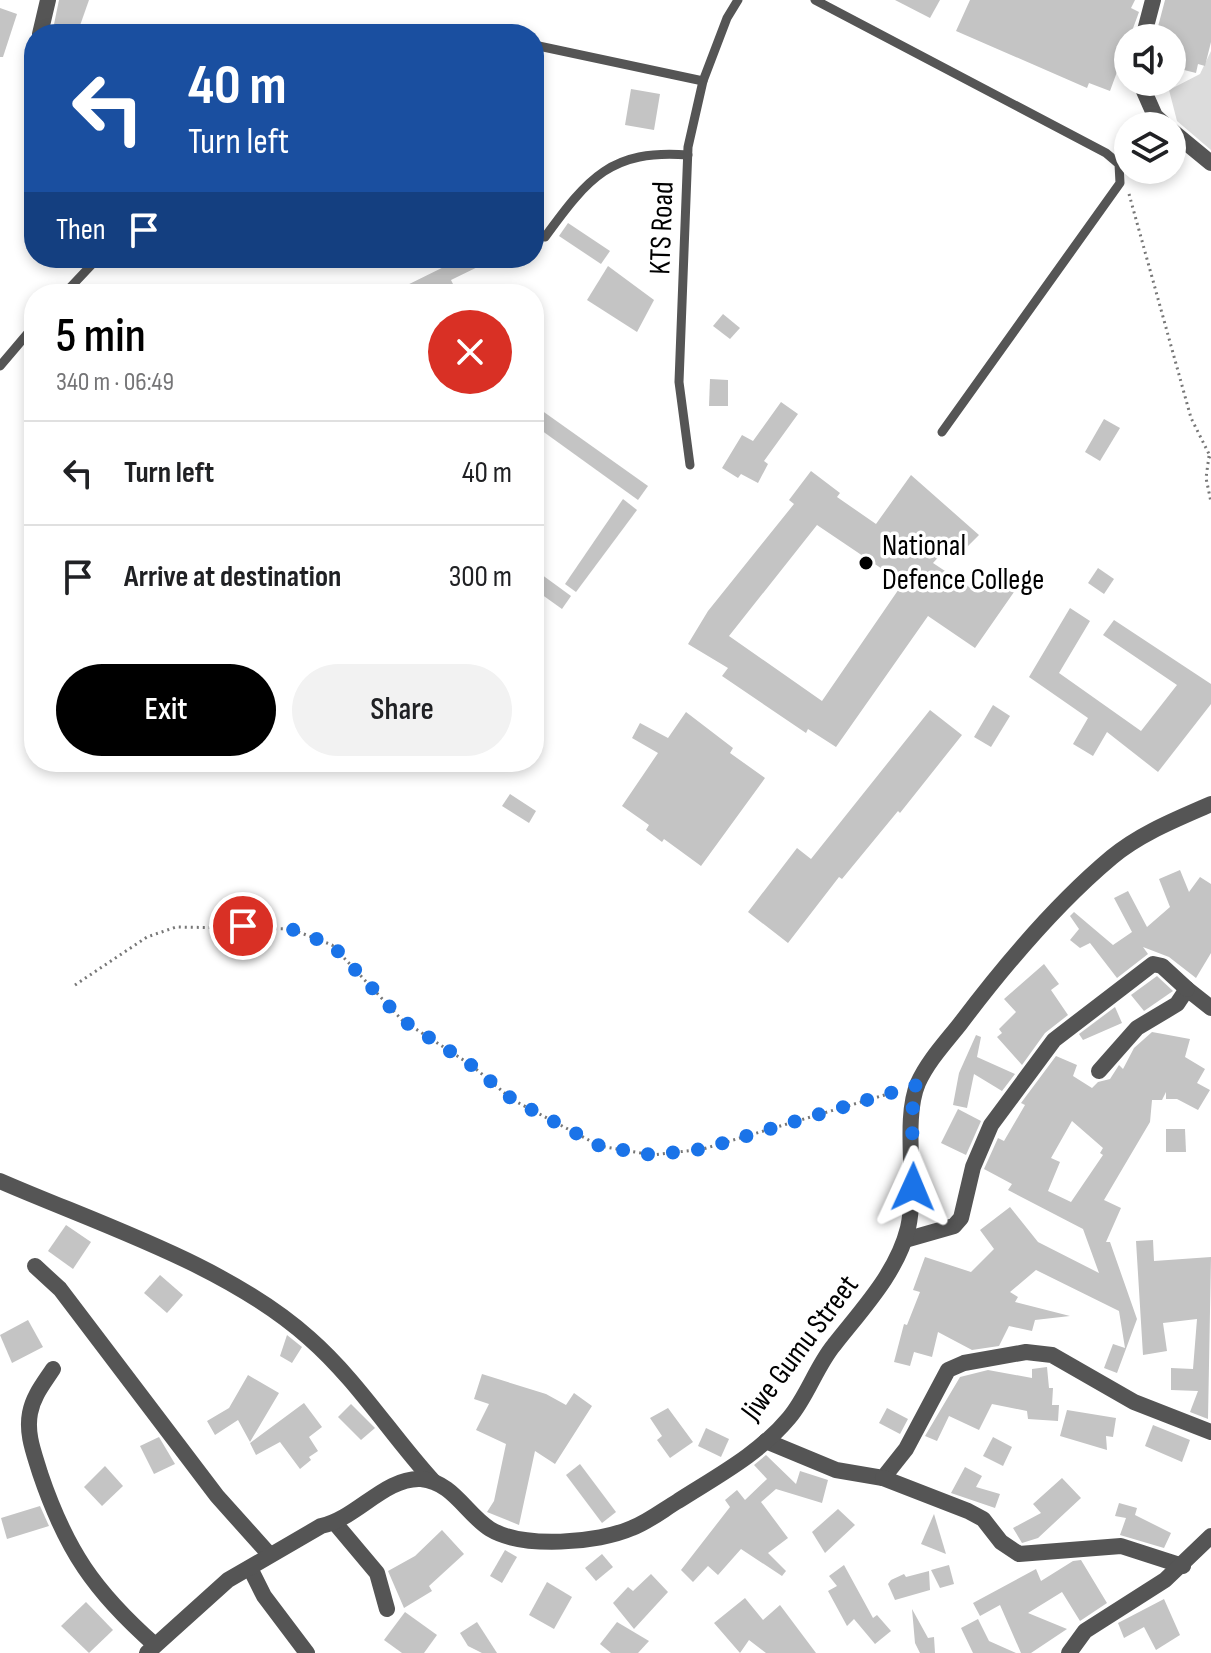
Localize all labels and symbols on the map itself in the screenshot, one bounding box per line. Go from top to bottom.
street label: KTS Road [642,181,682,275]
place label: National Defence College [882,528,1044,598]
marker: National Defence College [857,554,875,572]
pin [209,892,277,960]
position arrow [871,1145,955,1229]
street label: Jiwe Gumu Street [733,1268,866,1429]

